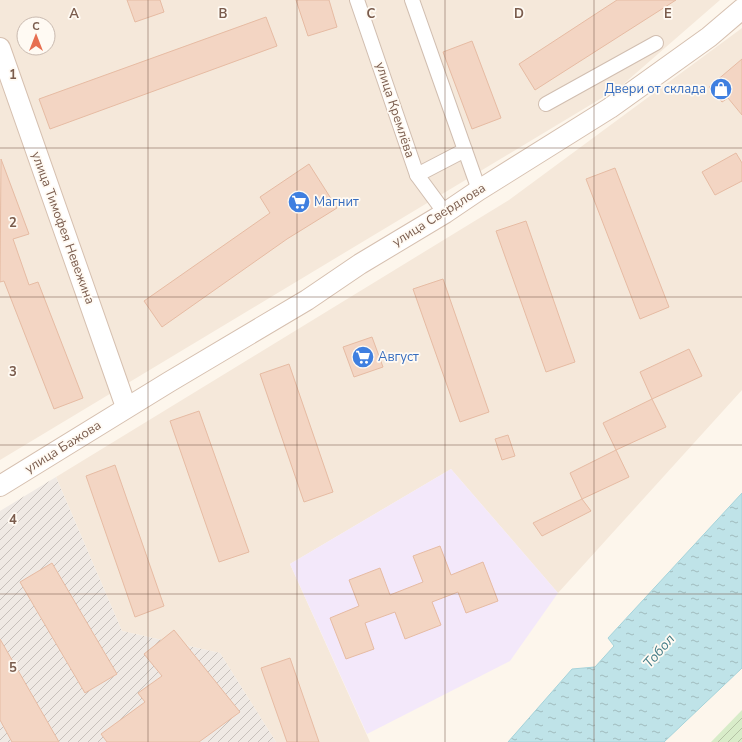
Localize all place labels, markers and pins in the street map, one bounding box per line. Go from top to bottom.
shop icon: Двери от склада [708,76,734,102]
place label: Двери от склада [604,80,706,98]
supermarket icon: Магнит [286,189,312,215]
place label: Магнит [314,193,359,211]
supermarket icon: Август [350,344,376,370]
place label: Август [378,348,419,366]

